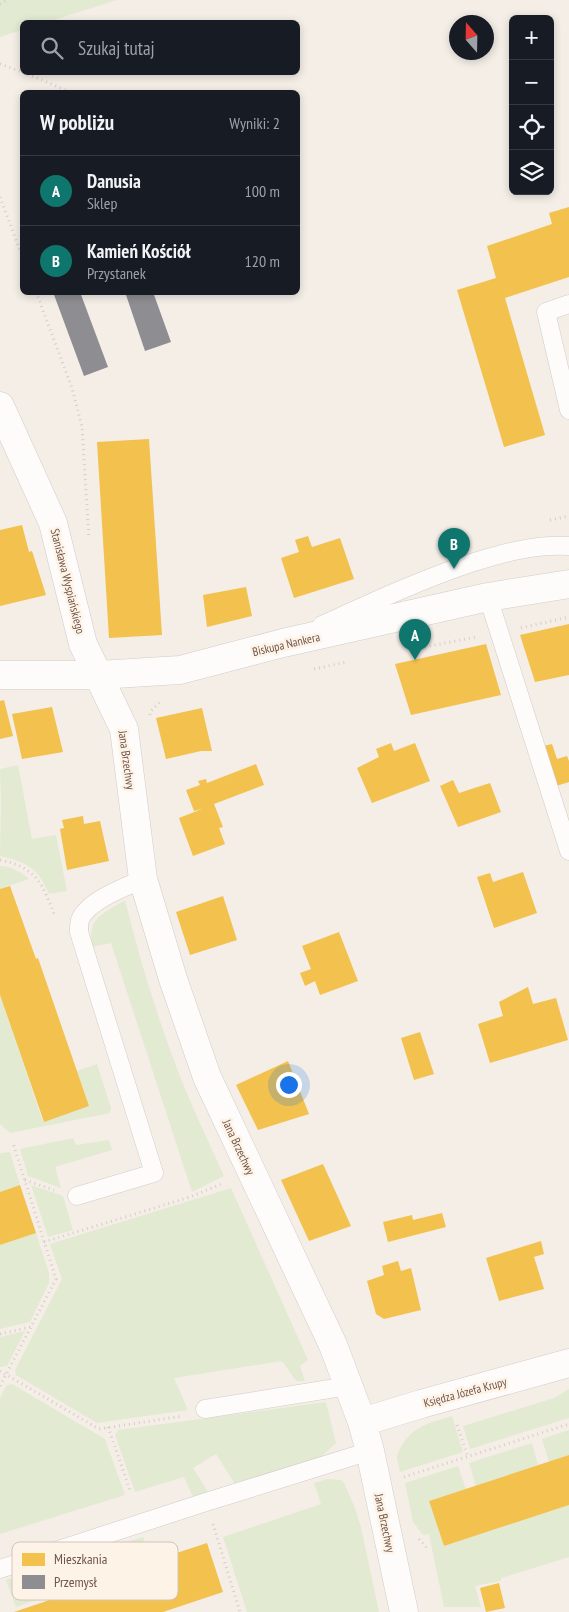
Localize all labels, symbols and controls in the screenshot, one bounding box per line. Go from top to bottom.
north arrow [449,15,494,60]
map controls [509,15,554,195]
button: + [509,15,554,60]
search box [20,20,300,75]
icon: search [38,34,66,62]
text: Szukaj tutaj [78,36,155,60]
button: − [509,60,554,105]
button: locate [509,105,554,150]
text: W pobliżu [40,109,114,136]
text: Wyniki: 2 [229,113,280,133]
button: layers [509,150,554,195]
text: Danusia [87,169,141,193]
text: A [52,181,60,201]
text: 100 m [245,181,280,201]
text: Sklep [87,193,117,213]
text: Kamień Kościół [87,239,191,263]
text: B [52,251,60,271]
text: 120 m [245,251,280,271]
text: Przystanek [87,263,146,283]
street label: Stanisława Wyspiańskiego [48,527,88,635]
pin: B [438,528,470,569]
pin: A [399,619,431,660]
street label: Biskupa Nankera [251,629,321,659]
street label: Jana Brzechwy [115,728,139,791]
your location [276,1072,302,1098]
street label: Jana Brzechwy [219,1116,259,1178]
street label: Księdza Józefa Krupy [422,1374,509,1410]
street label: Jana Brzechwy [371,1491,399,1554]
legend [12,1542,178,1600]
text: Mieszkania [54,1550,107,1568]
text: Przemysł [54,1573,98,1591]

